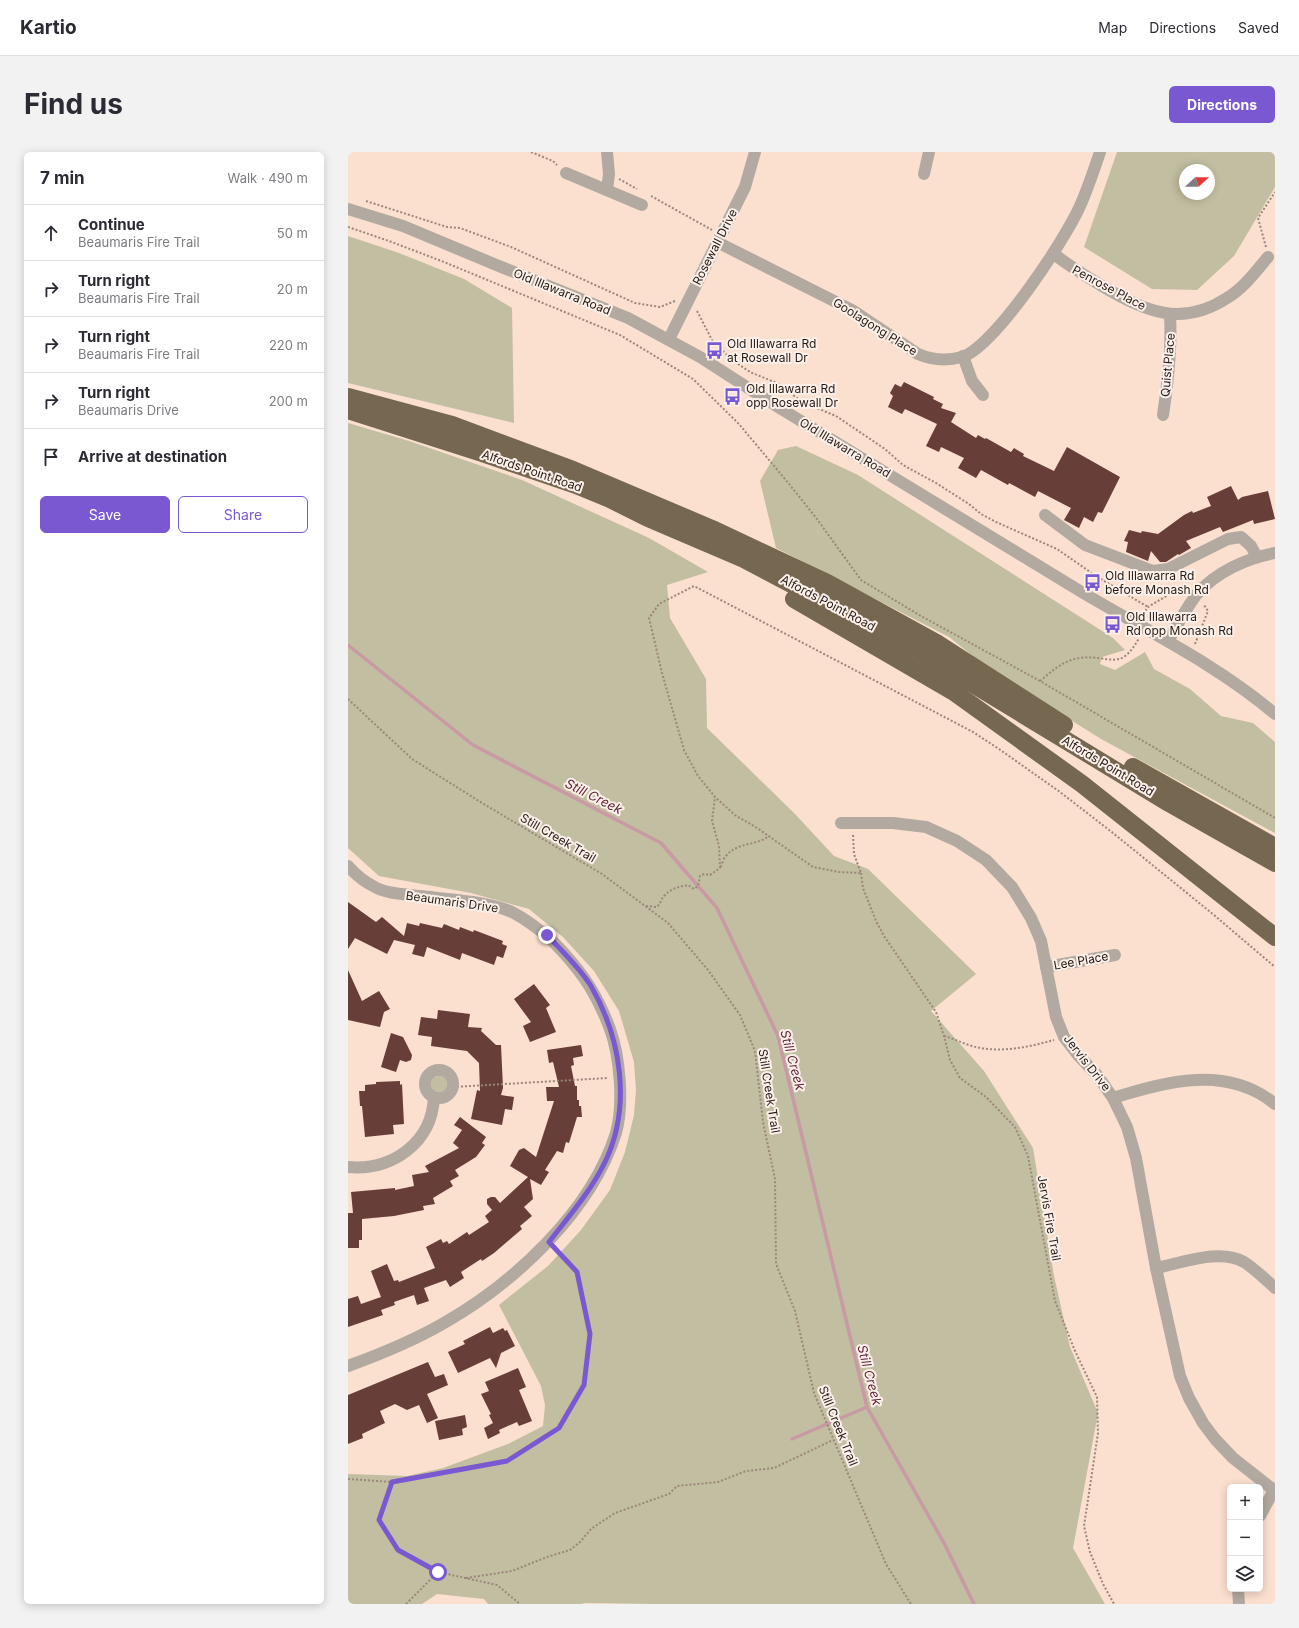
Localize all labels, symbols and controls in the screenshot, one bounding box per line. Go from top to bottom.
text: Kartio [20,16,77,39]
text: Map [1098,19,1127,36]
text: Directions [1149,19,1216,36]
text: Saved [1238,19,1279,36]
button: Directions [1169,86,1275,123]
text: Find us [24,87,123,121]
north arrow [1179,164,1215,200]
text: 7 min [40,168,85,188]
text: Walk · 490 m [228,170,308,186]
street label: Rosewall Drive [689,206,740,287]
text: Continue [78,215,145,234]
icon: ahead [40,222,62,244]
text: 50 m [277,225,308,241]
text: Beaumaris Fire Trail [78,234,200,250]
street label: Penrose Place [1070,262,1149,313]
street label: Old Illawarra Road [511,265,613,318]
text: Turn right [78,271,150,290]
icon: right [40,278,62,300]
text: 20 m [277,281,308,297]
text: Beaumaris Fire Trail [78,290,200,306]
street label: Goolagong Place [830,295,920,359]
text: Turn right [78,327,150,346]
street label: Quist Place [1157,332,1178,397]
icon: right [40,334,62,356]
place label: Old Illawarra Rd at Rosewall Dr [727,336,816,365]
text: 220 m [269,337,308,353]
bus stop icon: Old Illawarra Rd at Rosewall Dr [704,341,724,361]
text: Beaumaris Fire Trail [78,346,200,362]
place label: Old Illawarra Rd opp Rosewall Dr [746,381,839,410]
text: Turn right [78,383,150,402]
bus stop icon: Old Illawarra Rd opp Rosewall Dr [723,386,743,406]
icon: right [40,390,62,412]
text: 200 m [269,393,308,409]
text: Beaumaris Drive [78,402,179,418]
street label: Old Illawarra Road [797,415,893,481]
icon: arrive [40,446,62,468]
street label: Alfords Point Road [480,446,584,495]
text: Arrive at destination [78,447,227,466]
button: Save [40,496,170,533]
button: Share [178,496,308,533]
place label: Old Illawarra Rd before Monash Rd [1105,568,1209,597]
street label: Alfords Point Road [778,571,878,634]
bus stop icon: Old Illawarra Rd before Monash Rd [1082,573,1102,593]
place label: Old Illawarra Rd opp Monash Rd [1126,609,1233,638]
bus stop icon: Old Illawarra Rd opp Monash Rd [1103,614,1123,634]
street label: Alfords Point Road [1059,732,1157,799]
water label: Still Creek [563,775,626,818]
street label: Still Creek Trail [518,810,599,865]
street label: Beaumaris Drive [405,888,499,915]
route end [538,926,556,944]
street label: Lee Place [1052,948,1109,973]
water label: Still Creek [777,1028,809,1093]
street label: Jervis Drive [1061,1031,1114,1094]
street label: Still Creek Trail [755,1048,784,1134]
street label: Jervis Fire Trail [1035,1174,1064,1262]
water label: Still Creek [854,1343,886,1408]
street label: Still Creek Trail [816,1384,861,1468]
map controls [1227,1484,1263,1592]
button: + [1227,1484,1263,1520]
button: − [1227,1520,1263,1556]
button: layers [1227,1556,1263,1592]
route start [429,1563,447,1581]

